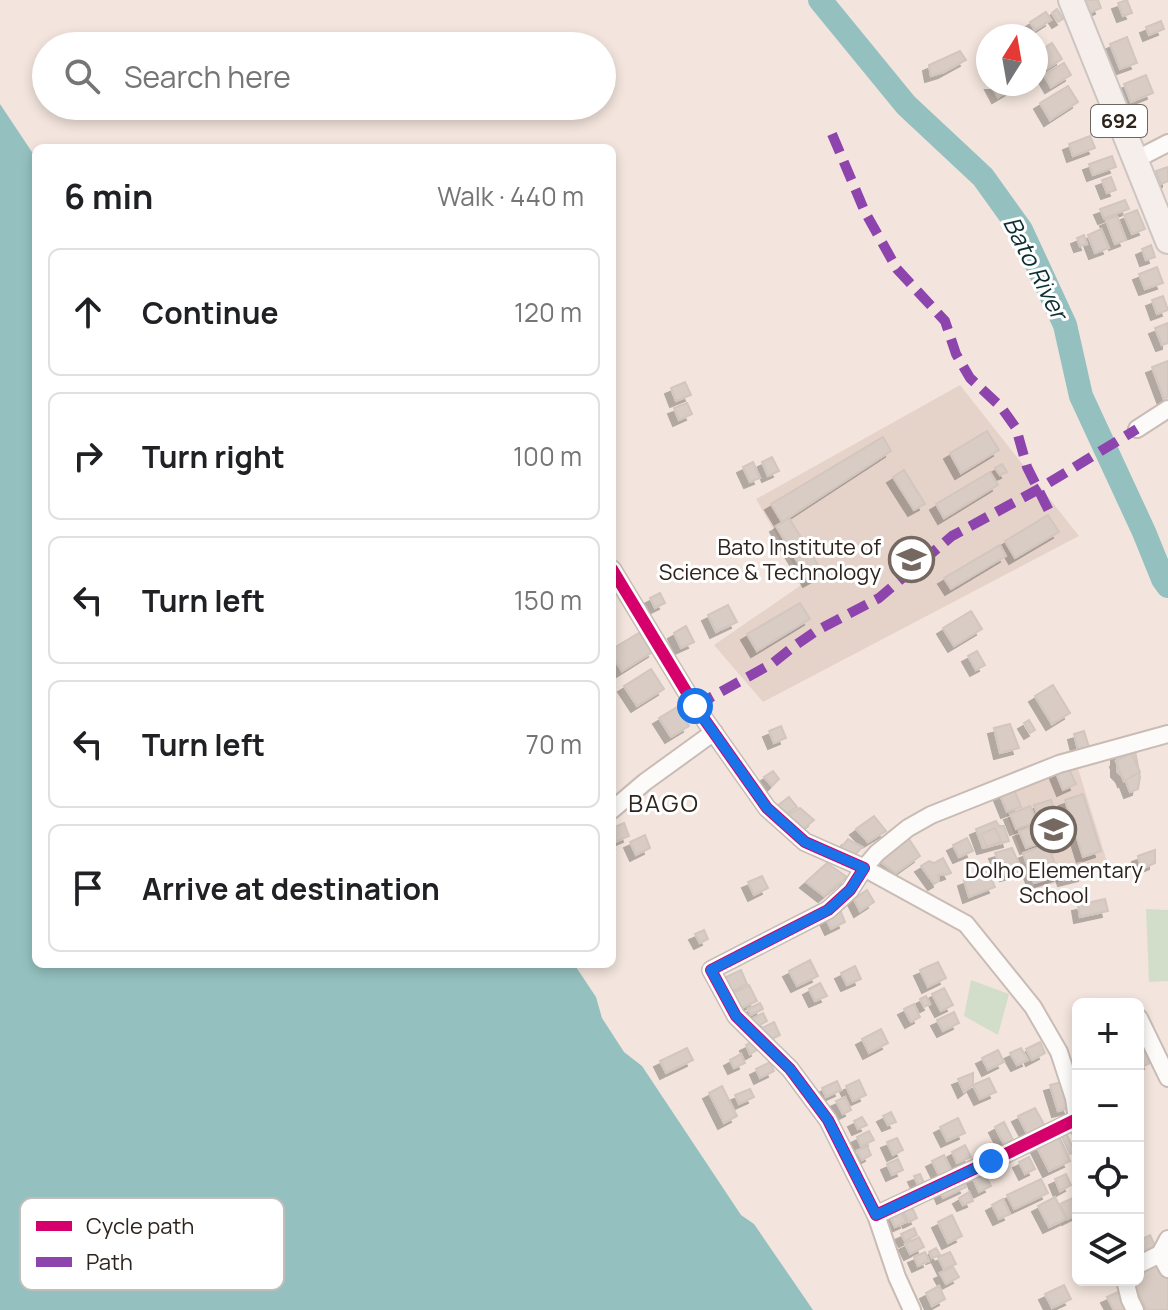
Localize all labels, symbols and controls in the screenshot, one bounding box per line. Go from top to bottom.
north arrow [976,24,1048,96]
search box [32,32,616,120]
icon: search [60,54,104,98]
text: Search here [124,56,291,97]
road number: 692 [1091,105,1147,137]
text: 6 min [64,173,153,219]
text: Walk · 440 m [437,178,584,214]
water label: Bato River [996,210,1078,327]
icon: ahead [66,290,110,334]
text: Continue [142,292,278,333]
text: 120 m [514,294,582,330]
icon: right [66,434,110,478]
text: Turn right [142,436,285,477]
text: 100 m [513,438,582,474]
place label: Bato Institute of Science & Technology [659,532,881,587]
school or university icon: Bato Institute of Science & Technology [888,536,936,584]
icon: left [66,578,110,622]
text: Turn left [142,580,265,621]
text: 150 m [514,582,582,618]
route start [677,688,713,724]
icon: left [66,722,110,766]
text: Turn left [142,724,265,765]
text: 70 m [526,726,582,762]
district label: BAGO [628,786,700,819]
school or university icon: Dolho Elementary School [1030,805,1078,853]
place label: Dolho Elementary School [965,855,1143,910]
icon: arrive [66,866,110,910]
text: Arrive at destination [142,868,440,909]
map controls [1072,998,1144,1286]
button: + [1072,998,1144,1070]
button: − [1072,1070,1144,1142]
button: locate [1072,1142,1144,1214]
route end [973,1143,1009,1179]
legend [20,1198,284,1290]
text: Cycle path [86,1211,194,1241]
button: layers [1072,1214,1144,1286]
text: Path [86,1247,133,1277]

